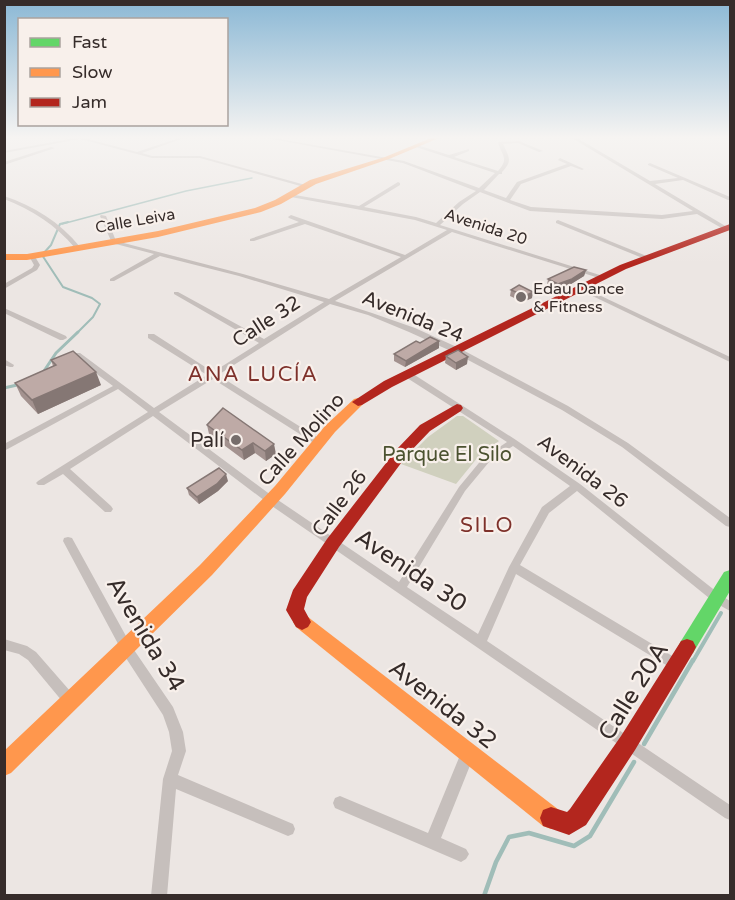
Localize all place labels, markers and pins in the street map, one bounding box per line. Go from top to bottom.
place label: Edau Dance & Fitness [533,279,624,317]
marker: Edau Dance & Fitness [514,290,528,304]
place label: Palí [190,429,224,453]
marker: Palí [229,433,243,447]

